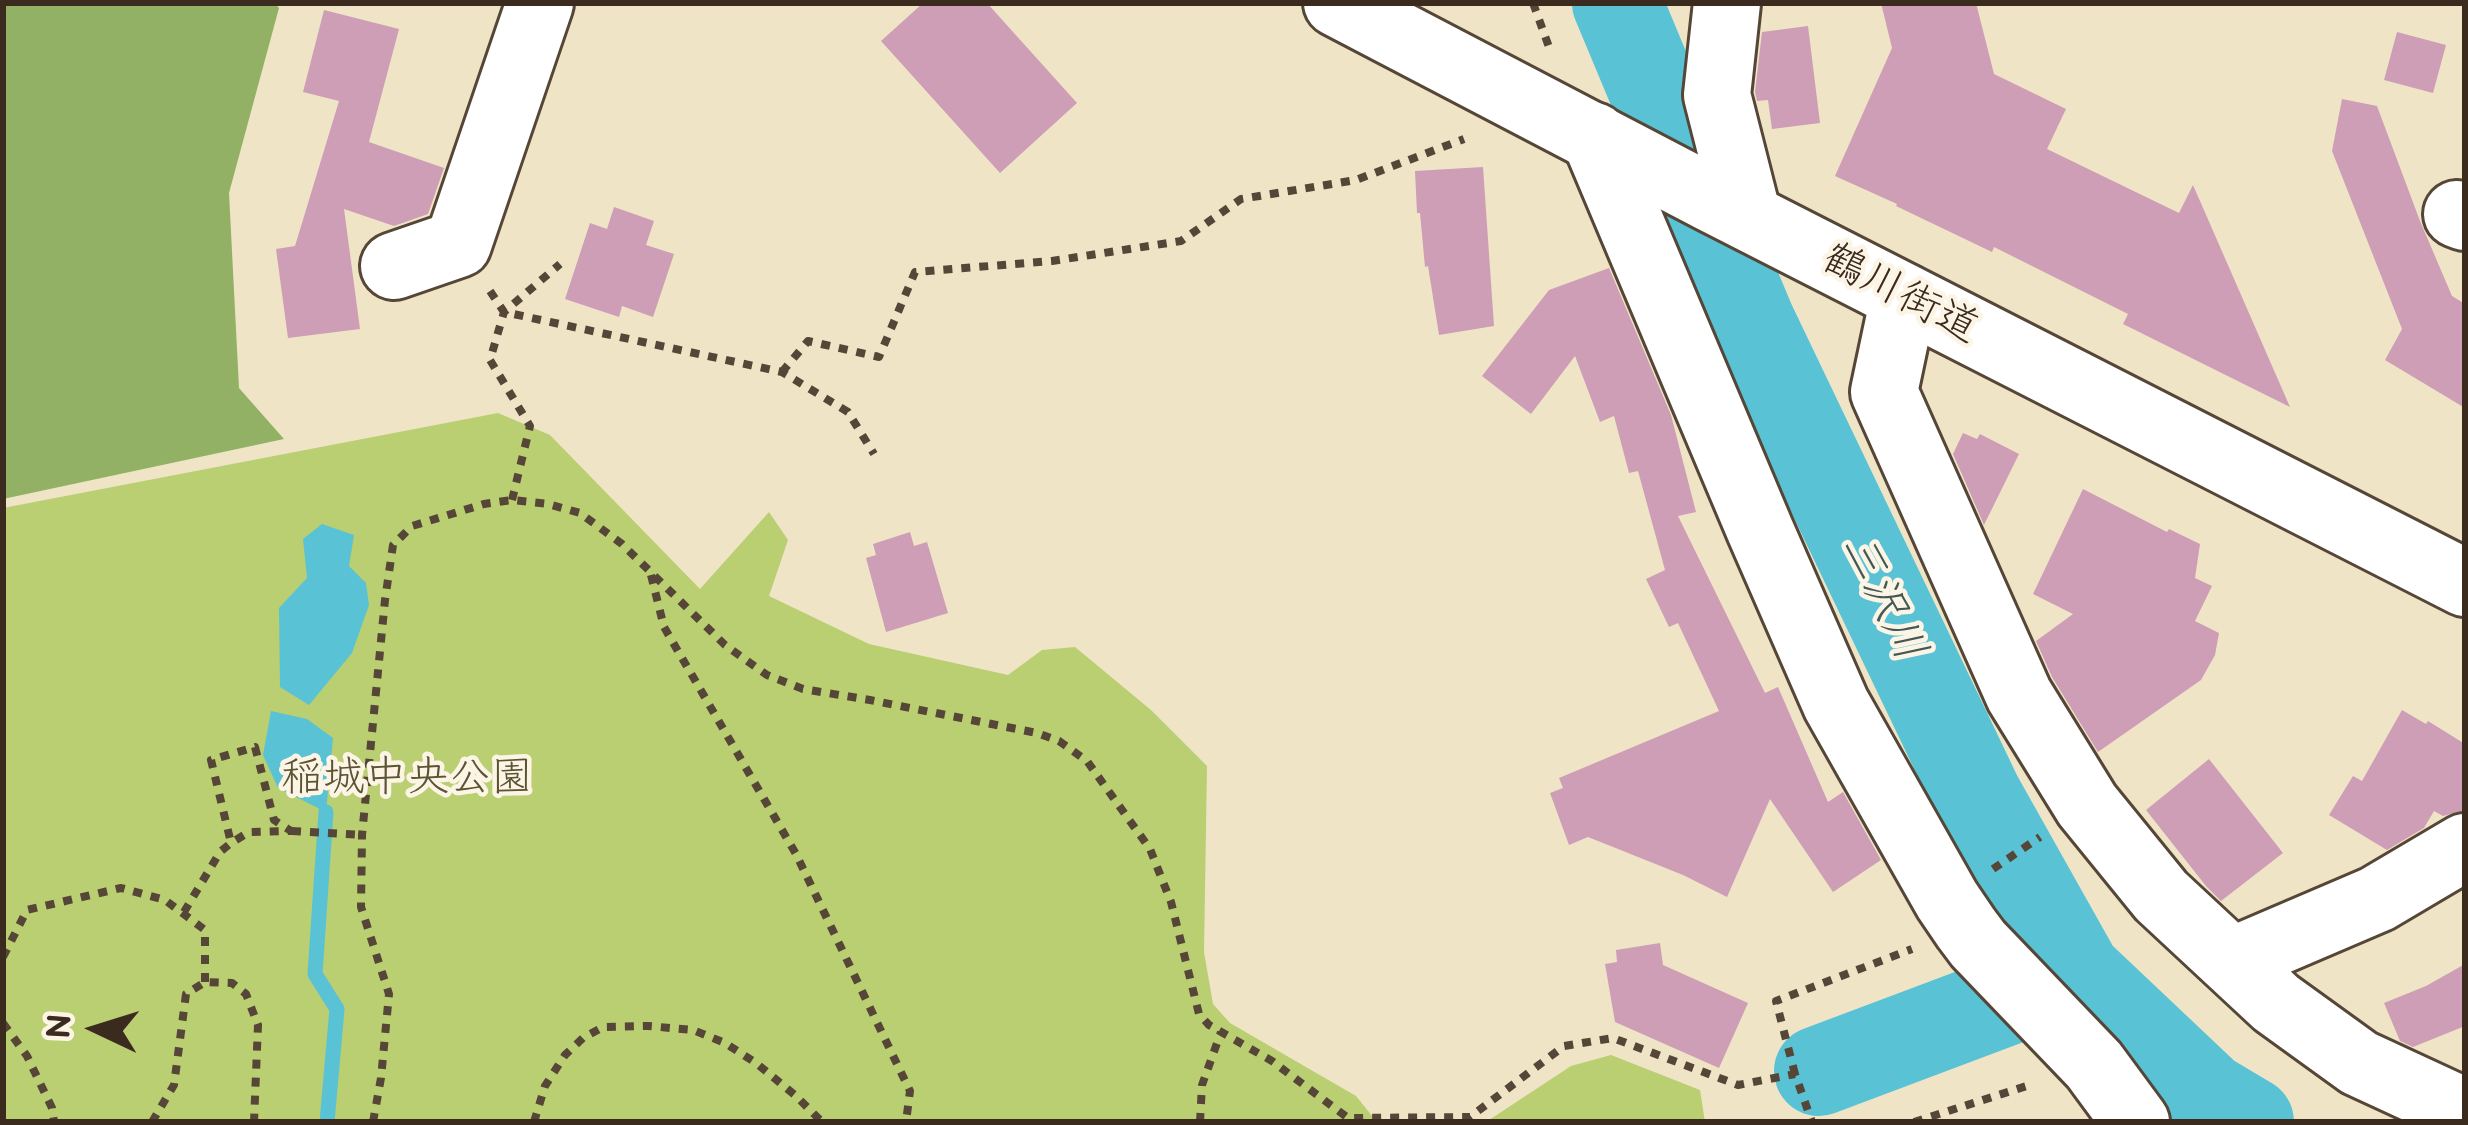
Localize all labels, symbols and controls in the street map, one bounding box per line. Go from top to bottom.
street label: 鶴川街道 [1814,234,1986,356]
water label: 三沢川 [1828,525,1936,671]
park label: 稲城中央公園 [281,754,533,804]
north arrow [36,969,156,1089]
text: N [39,1013,81,1040]

